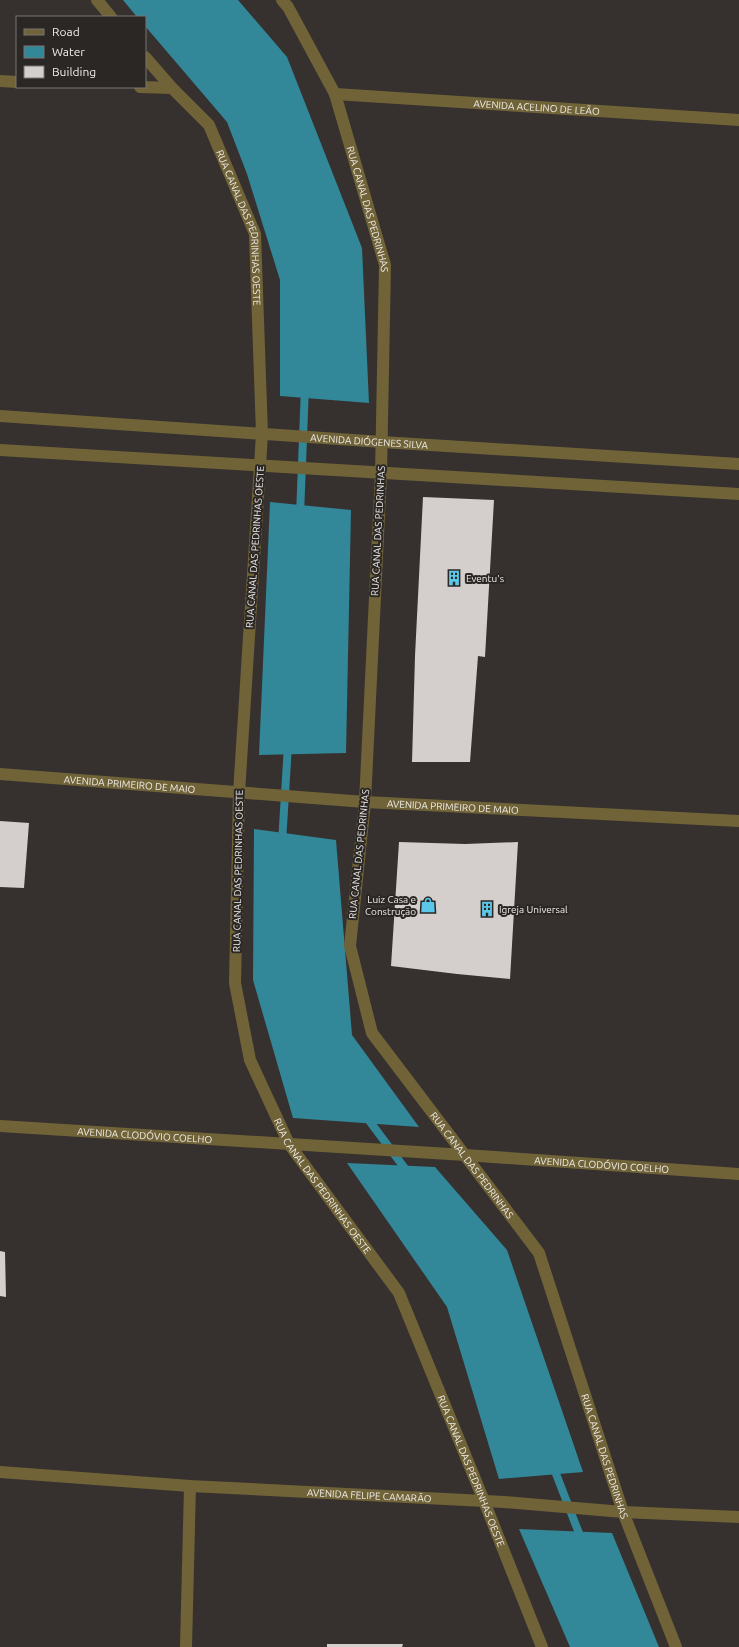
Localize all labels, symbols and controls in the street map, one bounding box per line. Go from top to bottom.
legend [16,16,146,88]
text: Road [52,25,80,38]
text: Water [52,45,85,58]
text: Building [52,65,96,78]
street label: AVENIDA ACELINO DE LEÃO [473,97,600,117]
street label: RUA CANAL DAS PEDRINHAS [345,145,391,272]
street label: RUA CANAL DAS PEDRINHAS OESTE [215,148,263,306]
street label: AVENIDA DIÓGENES SILVA [310,432,429,450]
street label: RUA CANAL DAS PEDRINHAS OESTE [244,465,266,628]
street label: RUA CANAL DAS PEDRINHAS [369,466,387,596]
building icon: Eventu's [445,569,463,587]
place label: Eventu's [466,573,504,584]
street label: AVENIDA PRIMEIRO DE MAIO [63,773,196,794]
street label: RUA CANAL DAS PEDRINHAS OESTE [231,789,245,952]
street label: RUA CANAL DAS PEDRINHAS [347,789,371,919]
street label: AVENIDA PRIMEIRO DE MAIO [387,798,519,815]
place label: Luiz Casa e Construção [365,894,416,917]
shop icon: Luiz Casa e Construção [419,896,437,914]
building icon: Igreja Universal [478,900,496,918]
place label: Igreja Universal [499,904,568,915]
street label: RUA CANAL DAS PEDRINHAS [428,1110,516,1220]
street label: RUA CANAL DAS PEDRINHAS OESTE [272,1116,374,1256]
street label: AVENIDA CLODÓVIO COELHO [77,1125,213,1145]
street label: AVENIDA CLODÓVIO COELHO [534,1154,670,1175]
street label: RUA CANAL DAS PEDRINHAS [580,1392,631,1520]
street label: RUA CANAL DAS PEDRINHAS OESTE [436,1393,507,1549]
street label: AVENIDA FELIPE CAMARÃO [307,1486,432,1504]

